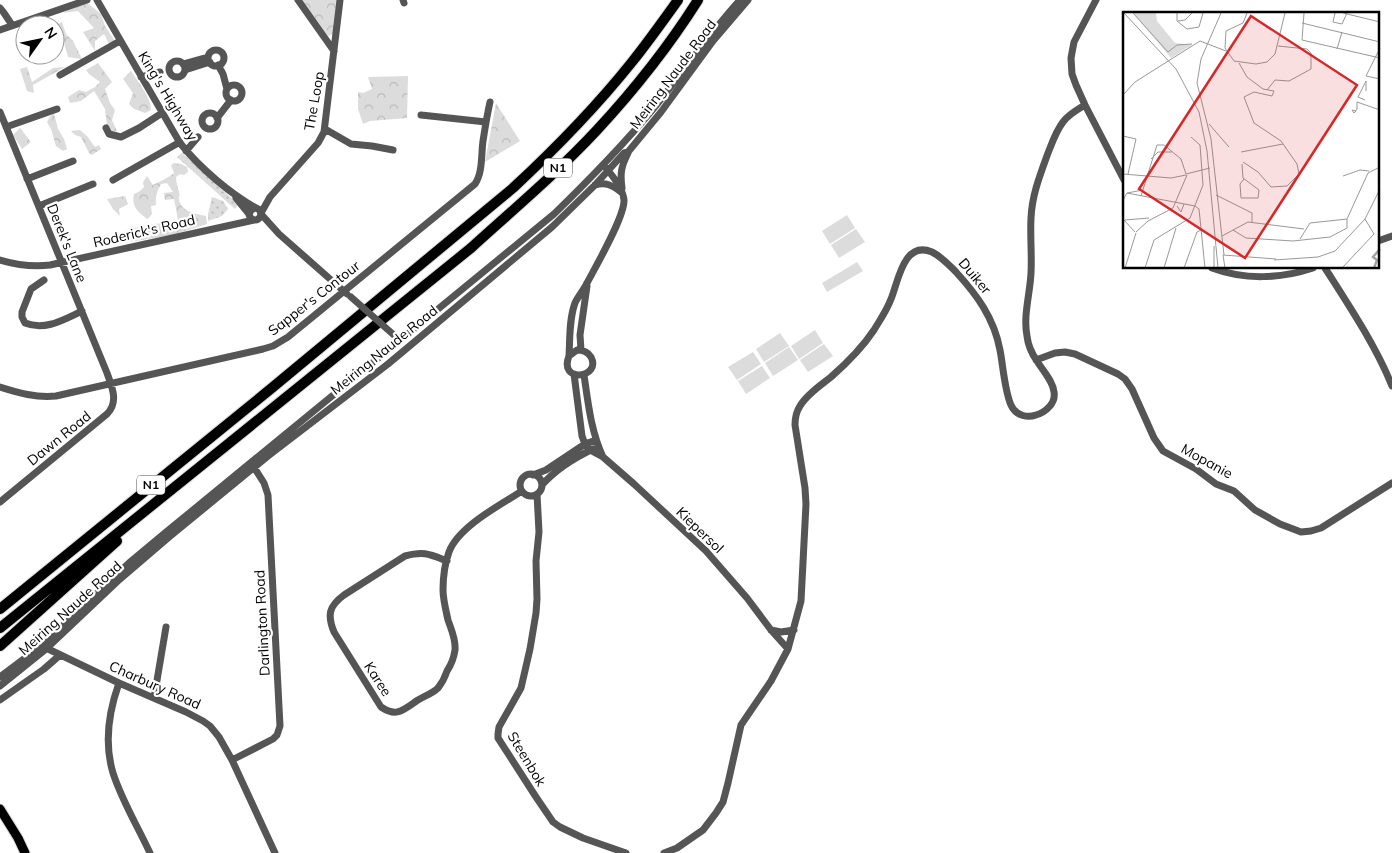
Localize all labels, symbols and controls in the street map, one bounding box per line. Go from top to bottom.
inset map [1123,12,1380,269]
north arrow [15,15,65,65]
street label: Meiring Naude Road [626,16,720,132]
text: N [40,24,61,42]
street label: King's Highway [134,48,202,144]
street label: The Loop [300,70,328,132]
road number: N1 [544,158,572,178]
street label: Derek's Lane [43,201,91,285]
street label: Roderick's Road [91,211,197,251]
street label: Duiker [955,254,996,298]
street label: Sapper's Contour [264,256,364,339]
street label: Meiring Naude Road [327,301,441,399]
street label: Dawn Road [23,407,95,469]
street label: Mopanie [1178,440,1236,482]
road number: N1 [137,476,165,494]
street label: Kiepersol [672,503,728,557]
street label: Meiring Naude Road [15,557,125,659]
street label: Darlington Road [250,569,274,677]
street label: Charbury Road [106,657,204,713]
street label: Karee [360,658,396,700]
street label: Steenbok [504,728,551,790]

